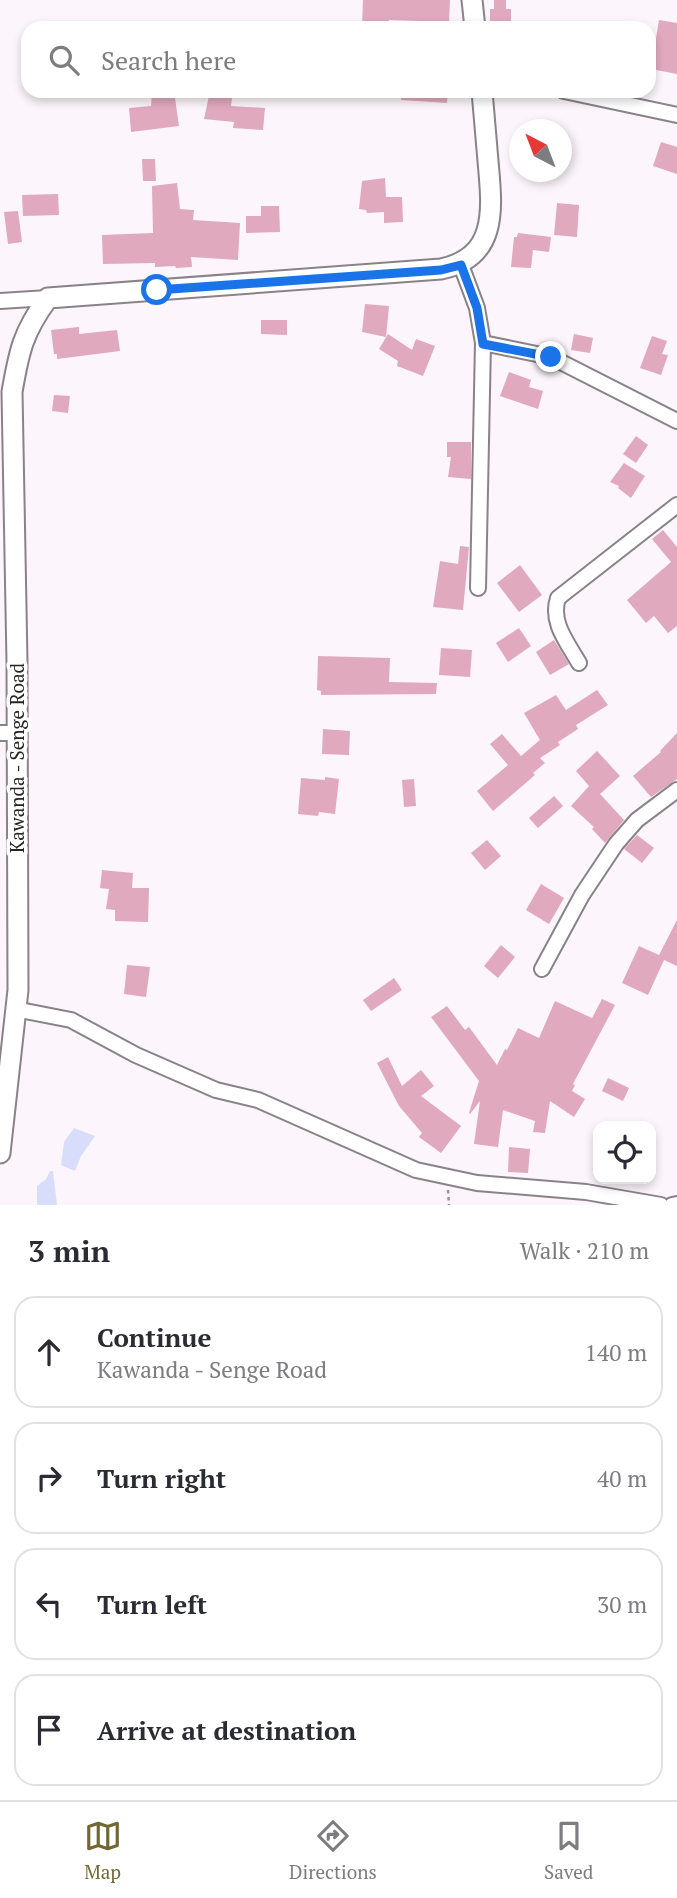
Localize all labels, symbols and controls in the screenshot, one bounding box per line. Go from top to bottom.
search box [21,21,656,98]
icon: search [45,41,83,79]
text: Search here [101,43,236,77]
north arrow [509,119,572,182]
route start [141,274,172,305]
route end [535,341,566,372]
street label: Kawanda - Senge Road [4,663,29,853]
map controls [593,1121,656,1184]
button: locate [593,1121,656,1184]
text: 3 min [28,1231,110,1271]
text: Walk · 210 m [520,1235,649,1266]
text: Continue [97,1320,211,1354]
icon: ahead [30,1333,68,1371]
text: 140 m [585,1337,647,1368]
text: Kawanda - Senge Road [97,1354,327,1385]
icon: right [30,1459,68,1497]
text: Turn right [97,1461,226,1495]
text: 40 m [597,1463,647,1494]
icon: left [30,1585,68,1623]
text: Turn left [97,1587,207,1621]
text: 30 m [597,1589,647,1620]
icon: arrive [30,1711,68,1749]
text: Arrive at destination [97,1713,356,1747]
tab: Map [84,1817,122,1884]
tab: Directions [289,1817,377,1884]
tab: Saved [544,1817,593,1884]

